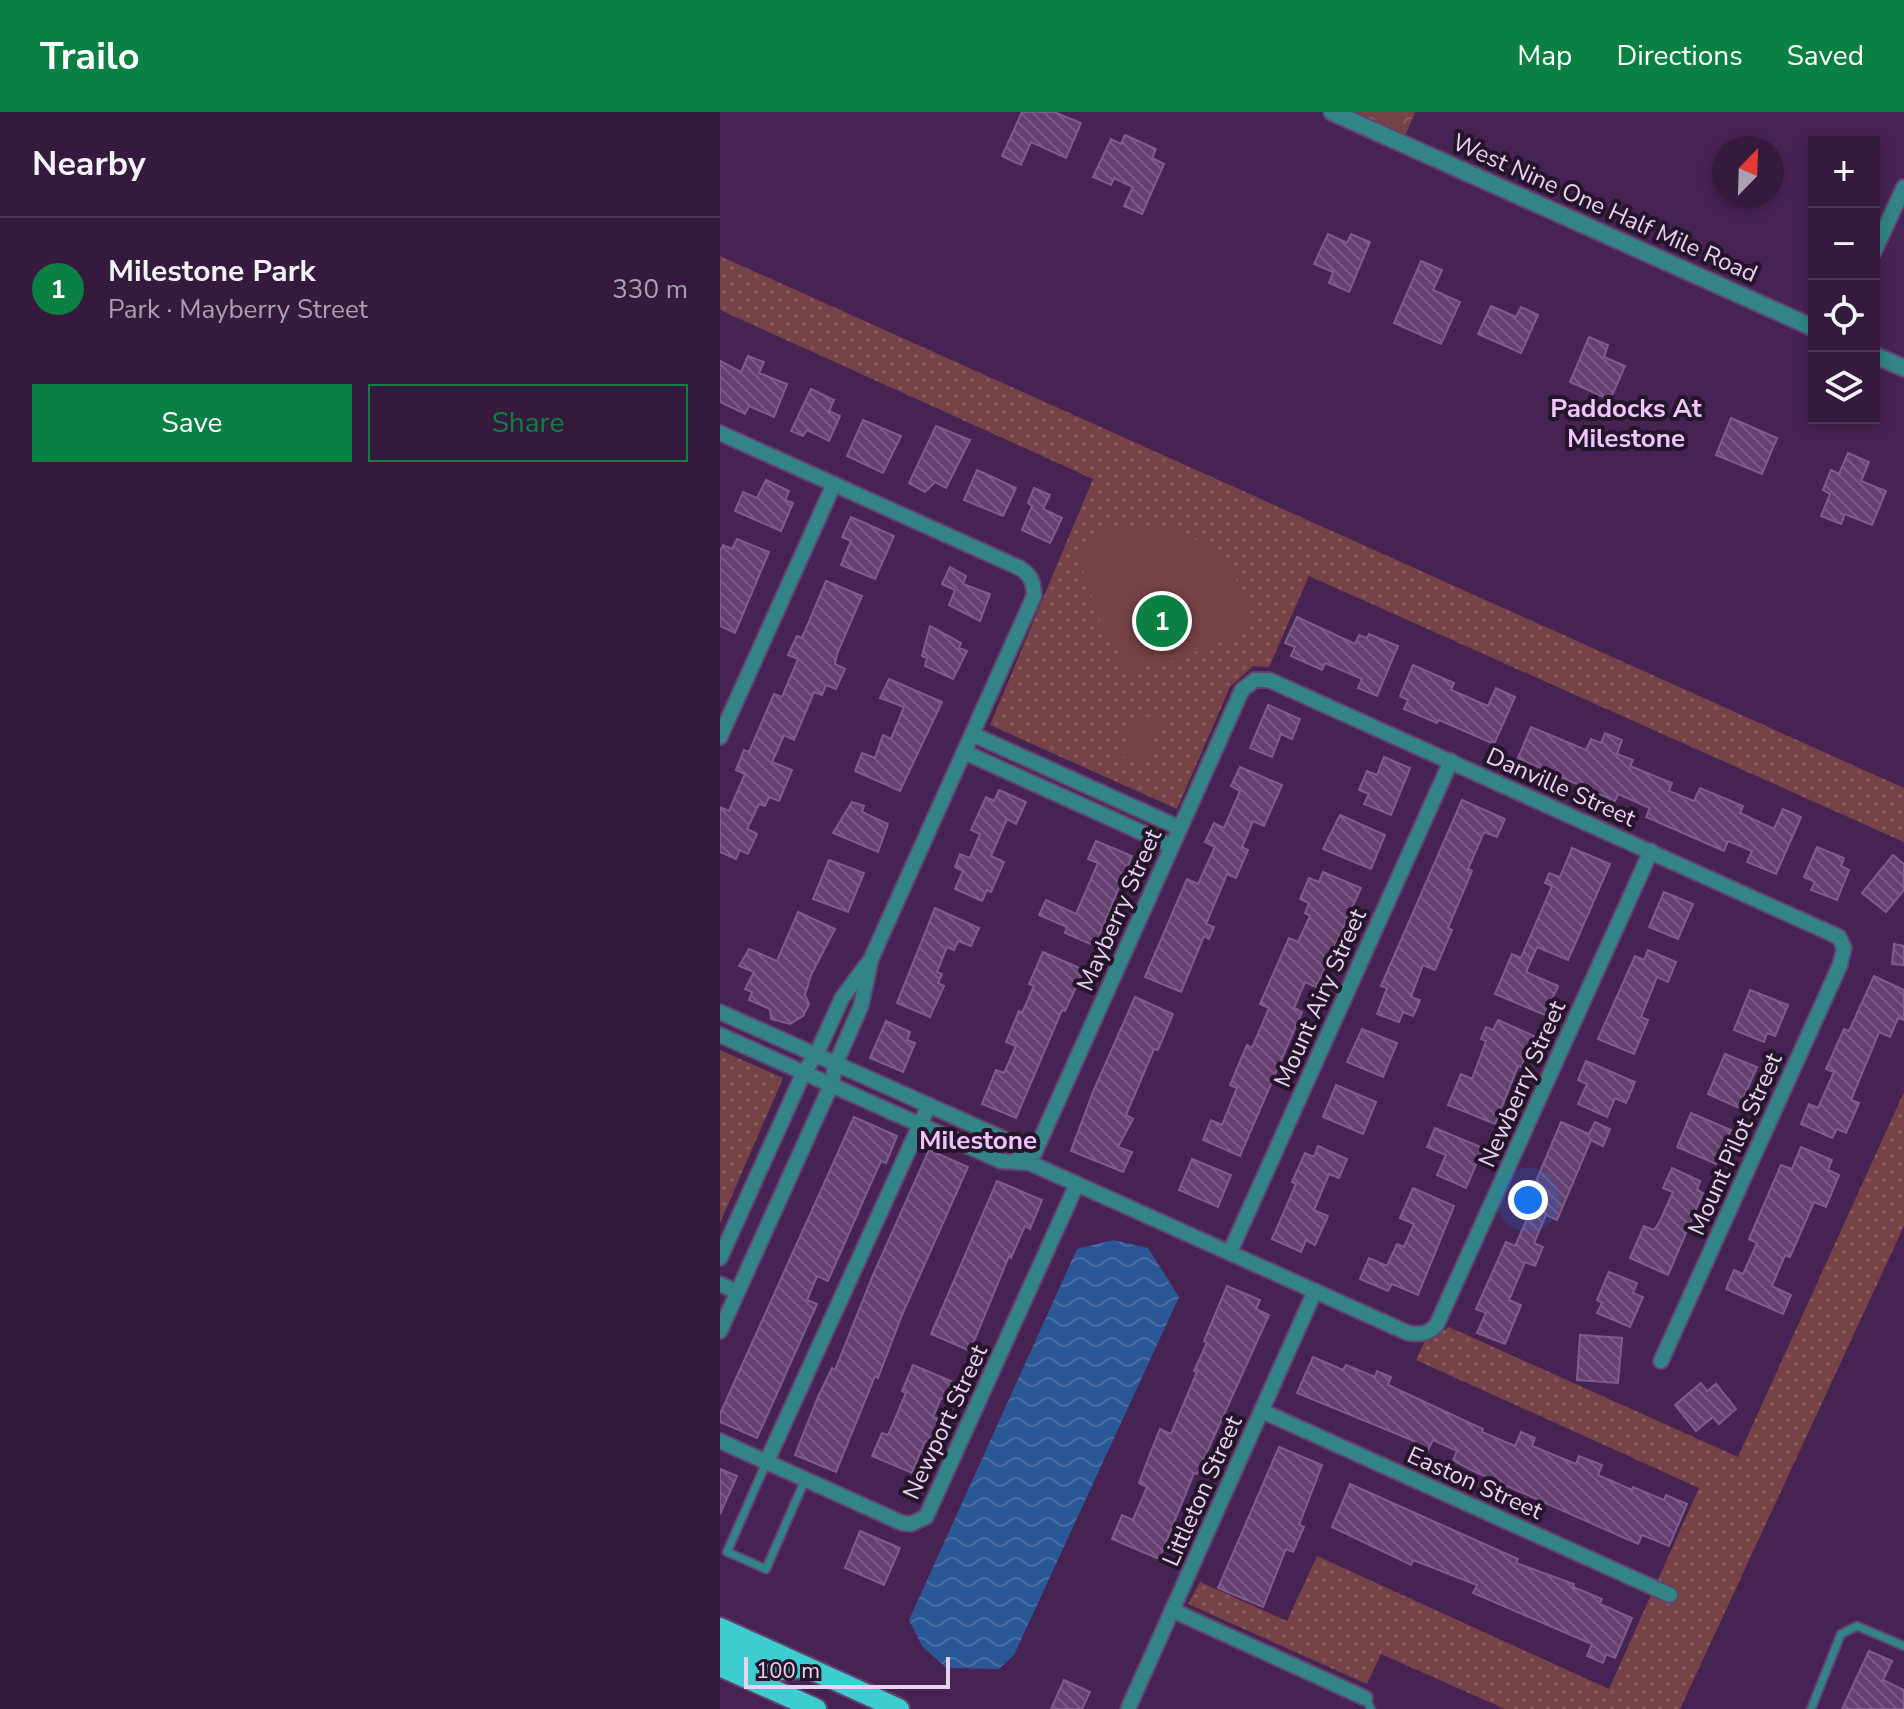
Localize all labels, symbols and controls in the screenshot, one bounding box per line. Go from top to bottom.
text: Trailo [40,31,140,82]
text: Map [1517,37,1572,75]
text: Directions [1616,37,1743,75]
text: Saved [1787,37,1864,75]
street label: West Nine One Half Mile Road [1447,126,1763,290]
north arrow [1712,136,1784,208]
map controls [1808,136,1880,424]
button: + [1808,136,1880,208]
text: Nearby [32,141,146,187]
button: − [1808,208,1880,280]
text: Milestone Park [108,251,316,292]
text: 1 [50,272,66,307]
text: 330 m [612,272,688,307]
button: locate [1808,280,1880,352]
text: Park · Mayberry Street [108,292,368,327]
button: layers [1808,352,1880,424]
button: Save [32,384,352,462]
button: Share [368,384,688,462]
district label: Paddocks At Milestone [1550,391,1703,456]
pin: 1 [1136,591,1188,651]
street label: Danville Street [1481,740,1641,834]
street label: Mayberry Street [1069,823,1169,996]
street label: Mount Airy Street [1266,903,1374,1092]
street label: Newberry Street [1471,995,1573,1172]
street label: Mount Pilot Street [1680,1047,1790,1240]
district label: Milestone [919,1123,1037,1158]
your location [1508,1180,1548,1220]
street label: Newport Street [895,1339,995,1505]
street label: Littleton Street [1154,1410,1250,1571]
street label: Easton Street [1402,1439,1548,1527]
scale bar [744,1653,950,1689]
text: 100 m [756,1656,820,1686]

